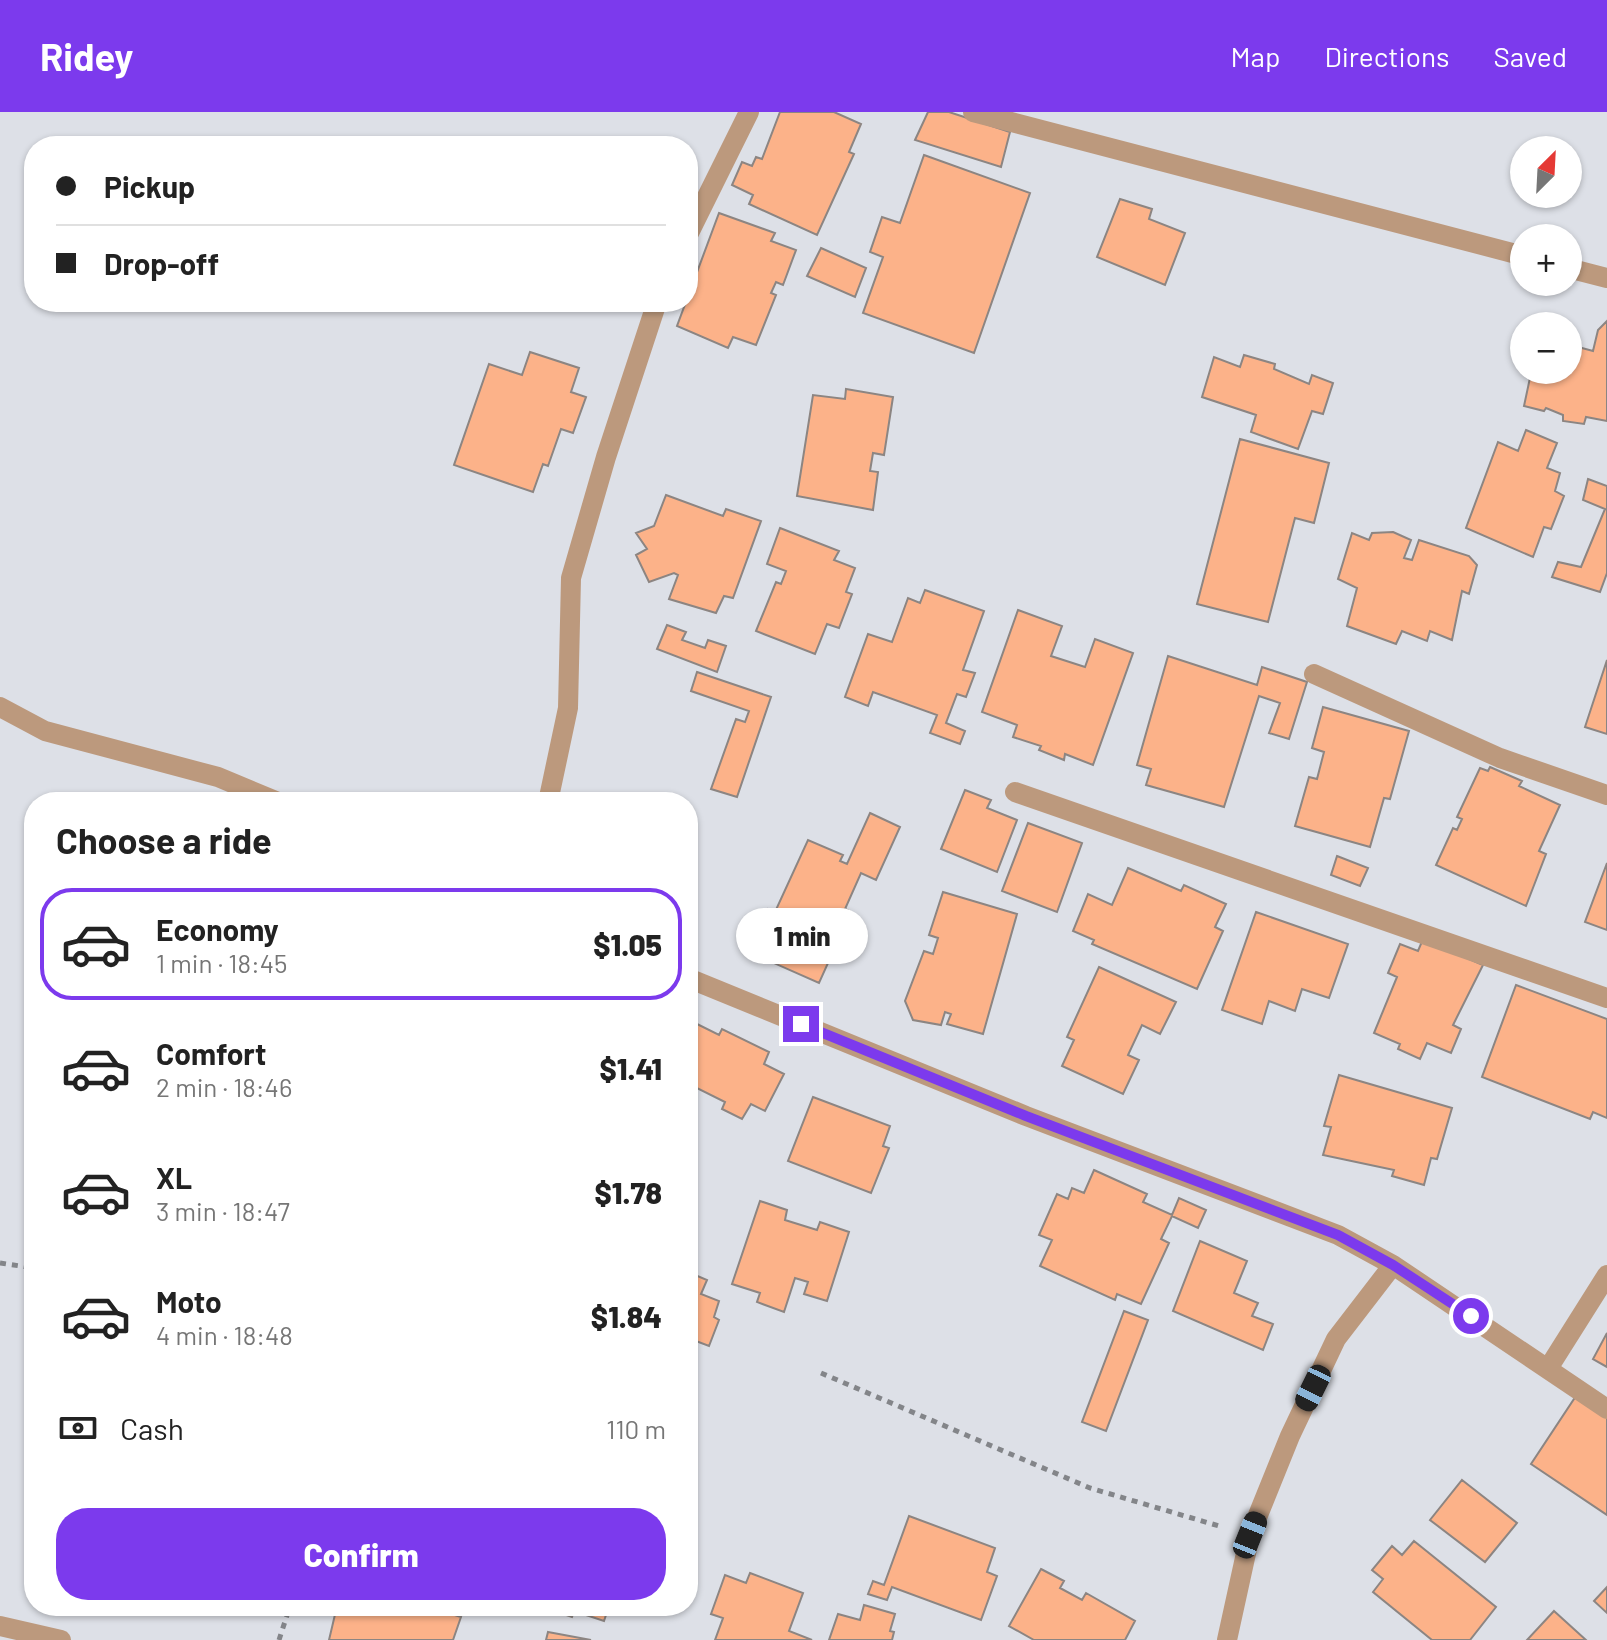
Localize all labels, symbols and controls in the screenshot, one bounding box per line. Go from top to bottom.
text: Ridey [40,33,133,79]
text: Map [1231,39,1280,73]
text: Directions [1324,39,1450,73]
text: Saved [1494,39,1567,73]
north arrow [1510,136,1582,208]
map controls [1510,136,1582,384]
text: Pickup [104,168,195,204]
button: + [1510,224,1582,296]
text: Drop-off [104,245,219,281]
button: − [1510,312,1582,384]
text: Choose a ride [56,818,272,861]
icon: car [60,908,132,980]
callout: 1 min [735,908,867,964]
text: Economy [156,911,279,947]
text: 1 min [773,920,831,951]
text: $1.05 [593,926,662,962]
text: 1 min · 18:45 [156,947,287,978]
route end [783,1006,819,1042]
icon: car [60,1032,132,1104]
text: Comfort [156,1035,266,1071]
text: $1.41 [600,1050,662,1086]
text: 2 min · 18:46 [156,1071,292,1102]
icon: car [60,1156,132,1228]
text: XL [156,1159,192,1195]
text: $1.78 [594,1174,662,1210]
text: 3 min · 18:47 [156,1195,290,1226]
icon: car [60,1280,132,1352]
text: Moto [156,1283,222,1319]
text: $1.84 [591,1298,662,1334]
route start [1453,1298,1489,1334]
text: 4 min · 18:48 [156,1319,293,1350]
car [1292,1361,1334,1415]
icon: cash [56,1406,100,1450]
text: Cash [120,1410,184,1446]
text: 110 m [606,1413,666,1444]
button: Confirm [56,1508,666,1600]
car [1230,1508,1270,1562]

